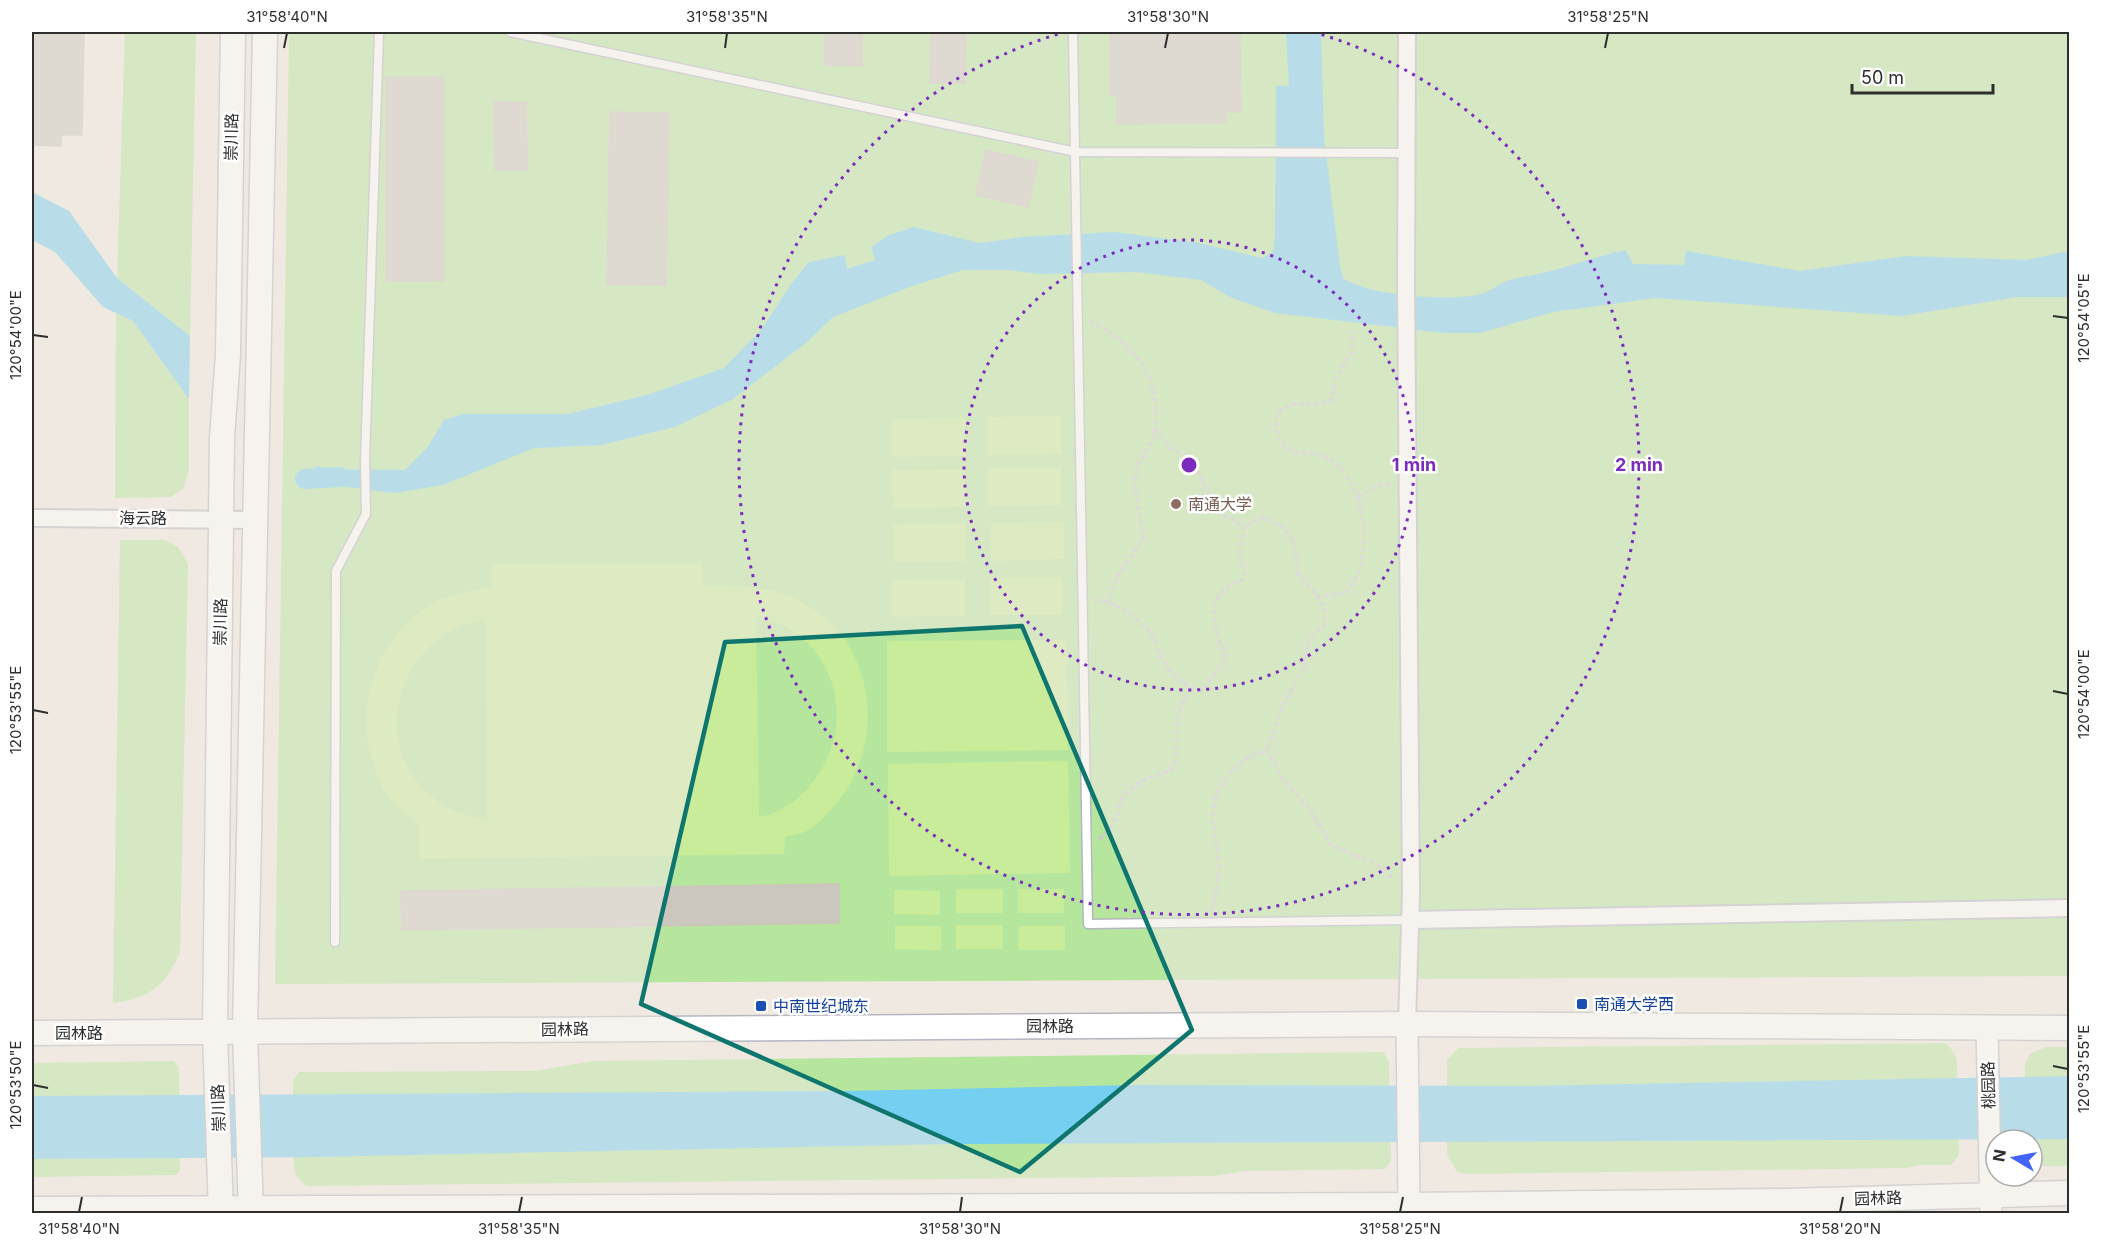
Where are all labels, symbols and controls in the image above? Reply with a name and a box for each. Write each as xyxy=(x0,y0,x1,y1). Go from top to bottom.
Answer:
text: 31°58'40"N xyxy=(246,7,328,26)
text: 31°58'35"N xyxy=(686,7,768,26)
text: 31°58'30"N xyxy=(1127,7,1209,26)
text: 31°58'25"N xyxy=(1567,7,1649,26)
scale bar xyxy=(1852,57,1993,95)
text: 50 m xyxy=(1861,67,1904,88)
street label: 崇川路 xyxy=(221,113,241,161)
text: 120°54'05"E xyxy=(2074,273,2093,363)
text: 120°54'00"E xyxy=(6,290,25,380)
text: 1 min xyxy=(1392,454,1436,475)
text: 2 min xyxy=(1615,454,1663,475)
centre of rings xyxy=(1179,455,1199,475)
place label: 南通大学 xyxy=(1188,494,1252,514)
marker: 南通大学 xyxy=(1169,497,1183,511)
street label: 海云路 xyxy=(119,508,167,528)
street label: 崇川路 xyxy=(210,598,230,646)
text: 120°54'00"E xyxy=(2074,649,2093,739)
text: 120°53'55"E xyxy=(6,666,25,754)
place label: 南通大学西 xyxy=(1594,994,1674,1014)
place label: 中南世纪城东 xyxy=(773,996,869,1016)
marker: 南通大学西 xyxy=(1575,997,1589,1011)
marker: 中南世纪城东 xyxy=(754,999,768,1013)
street label: 园林路 xyxy=(1026,1016,1074,1036)
street label: 园林路 xyxy=(541,1019,589,1039)
street label: 园林路 xyxy=(55,1023,103,1043)
text: 120°53'55"E xyxy=(2074,1025,2093,1113)
text: 120°53'50"E xyxy=(6,1040,25,1130)
street label: 桃园路 xyxy=(1978,1061,1998,1109)
street label: 崇川路 xyxy=(207,1084,229,1132)
north arrow xyxy=(1984,1128,2044,1188)
text: N xyxy=(1988,1148,2010,1163)
street label: 园林路 xyxy=(1854,1187,1902,1209)
text: 31°58'40"N xyxy=(38,1219,120,1238)
text: 31°58'35"N xyxy=(478,1219,560,1238)
text: 31°58'30"N xyxy=(919,1219,1001,1238)
text: 31°58'25"N xyxy=(1359,1219,1441,1238)
text: 31°58'20"N xyxy=(1799,1219,1881,1238)

